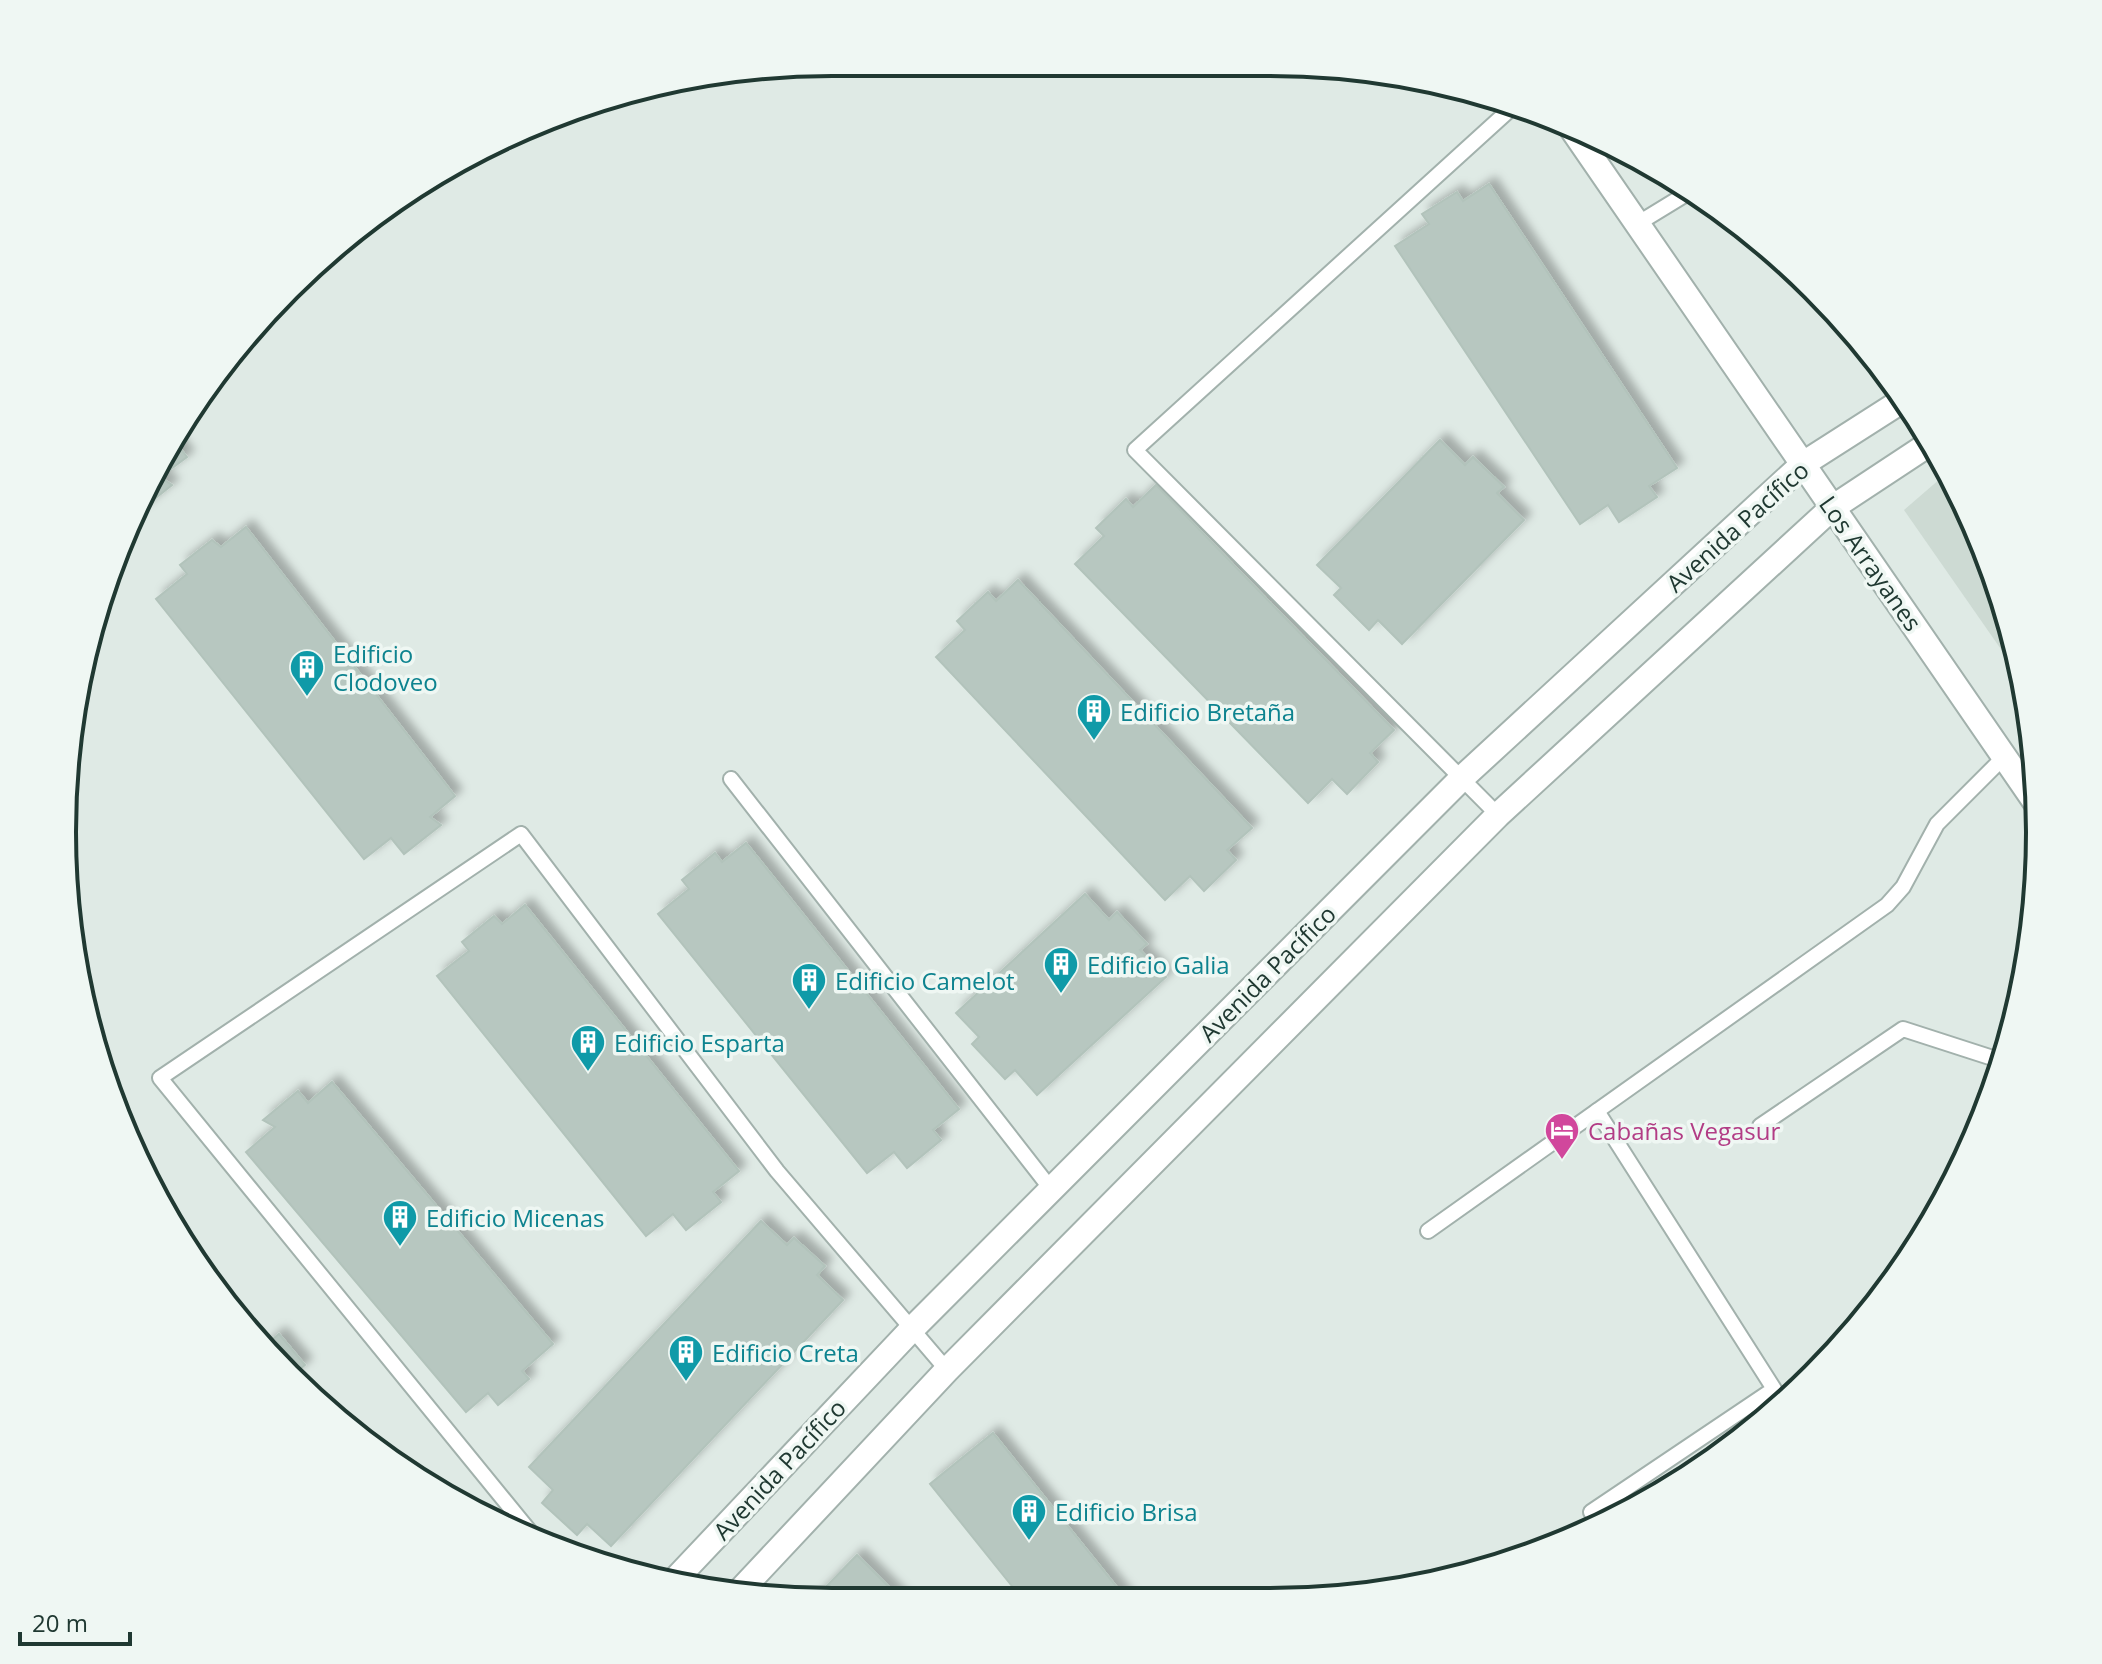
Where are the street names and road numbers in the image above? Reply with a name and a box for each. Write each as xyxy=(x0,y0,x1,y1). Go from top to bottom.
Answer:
street label: Avenida Pacífico xyxy=(1659,453,1815,599)
street label: Los Arrayanes xyxy=(1812,489,1930,637)
street label: Avenida Pacífico xyxy=(1191,897,1343,1049)
street label: Avenida Pacífico xyxy=(705,1392,853,1546)

